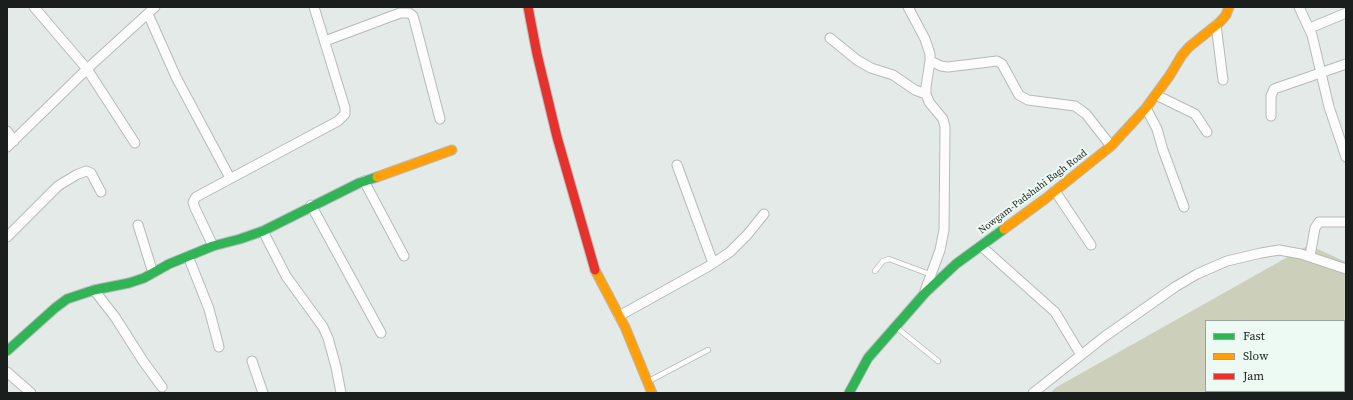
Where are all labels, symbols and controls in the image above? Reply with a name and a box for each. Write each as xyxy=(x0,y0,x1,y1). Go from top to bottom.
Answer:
street label: Nowgam-Padshahi Bagh Road xyxy=(976,147,1090,237)
legend xyxy=(1205,320,1345,392)
text: Fast xyxy=(1243,328,1265,344)
text: Slow xyxy=(1243,348,1268,364)
text: Jam xyxy=(1243,368,1264,384)

